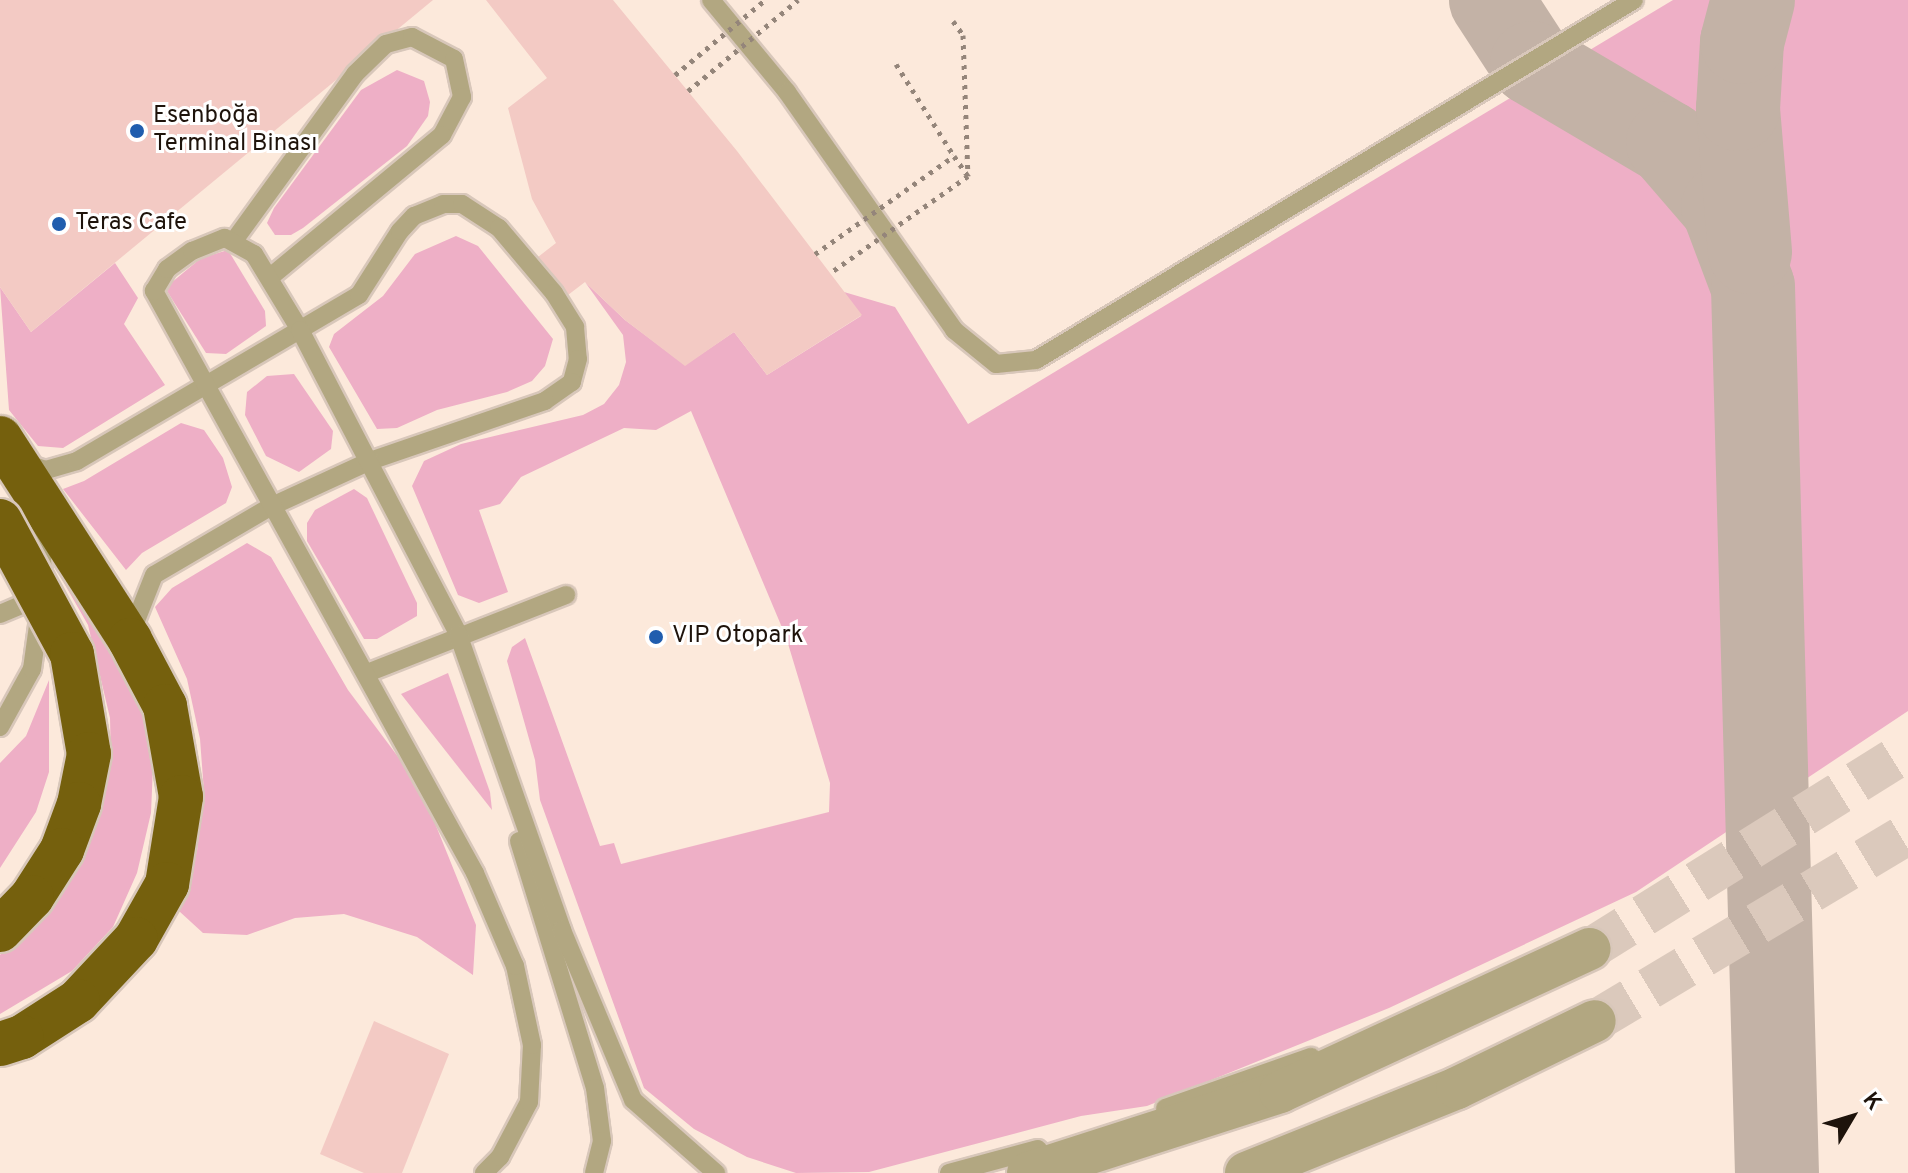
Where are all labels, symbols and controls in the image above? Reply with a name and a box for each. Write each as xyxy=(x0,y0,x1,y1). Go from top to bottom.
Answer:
place label: Esenboğa Terminal Binası xyxy=(153,103,317,159)
marker: Esenboğa Terminal Binası xyxy=(128,122,146,140)
place label: Teras Cafe xyxy=(75,210,187,238)
marker: Teras Cafe xyxy=(50,215,68,233)
place label: VIP Otopark xyxy=(672,623,803,651)
marker: VIP Otopark xyxy=(647,628,665,646)
north arrow xyxy=(1812,1077,1892,1157)
text: K xyxy=(1856,1087,1887,1116)

